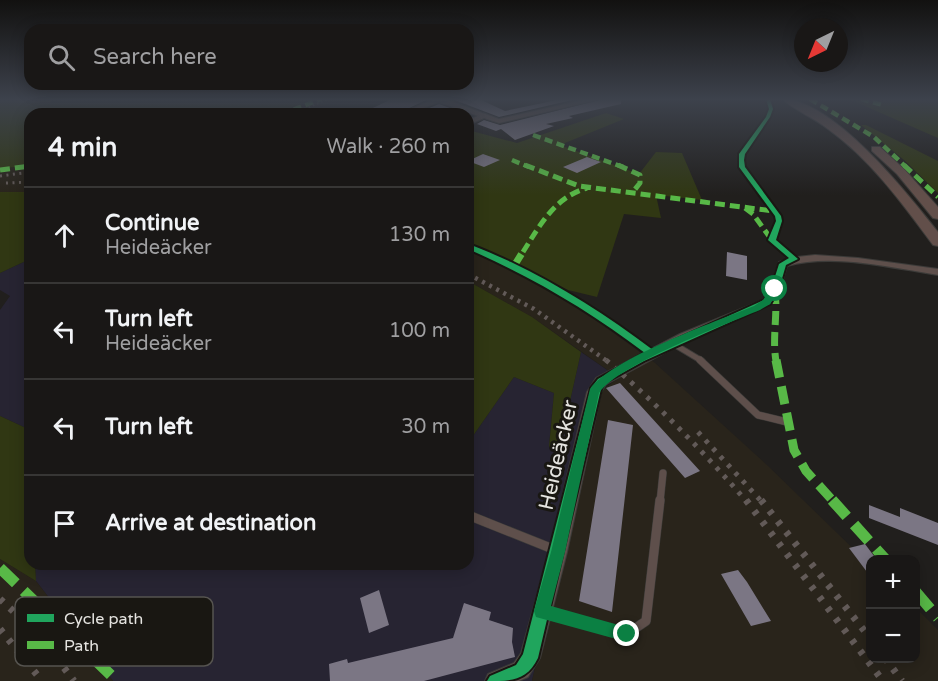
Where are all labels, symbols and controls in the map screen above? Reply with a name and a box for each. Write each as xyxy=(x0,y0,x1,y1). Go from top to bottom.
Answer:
north arrow xyxy=(794,18,848,72)
search box xyxy=(24,24,474,90)
icon: search xyxy=(45,41,78,74)
text: Search here xyxy=(93,44,217,70)
text: 4 min xyxy=(48,132,117,163)
text: Walk · 260 m xyxy=(327,135,450,159)
text: Continue xyxy=(105,210,200,236)
icon: ahead xyxy=(48,219,81,252)
text: 130 m xyxy=(389,223,450,247)
text: Heideäcker xyxy=(105,236,212,260)
route start xyxy=(761,275,787,301)
text: Turn left xyxy=(105,306,193,332)
icon: left xyxy=(48,315,81,348)
text: 100 m xyxy=(389,319,450,343)
text: Heideäcker xyxy=(105,332,212,356)
street label: Heideäcker xyxy=(534,398,583,512)
icon: left xyxy=(48,411,81,444)
text: Turn left xyxy=(105,414,193,440)
text: 30 m xyxy=(401,415,450,439)
icon: arrive xyxy=(48,507,81,540)
text: Arrive at destination xyxy=(105,510,316,536)
map controls xyxy=(866,555,920,663)
button: + xyxy=(866,555,920,609)
legend xyxy=(15,597,213,666)
text: Cycle path xyxy=(64,609,143,629)
button: − xyxy=(866,609,920,663)
route end xyxy=(613,620,639,646)
text: Path xyxy=(64,636,99,656)

